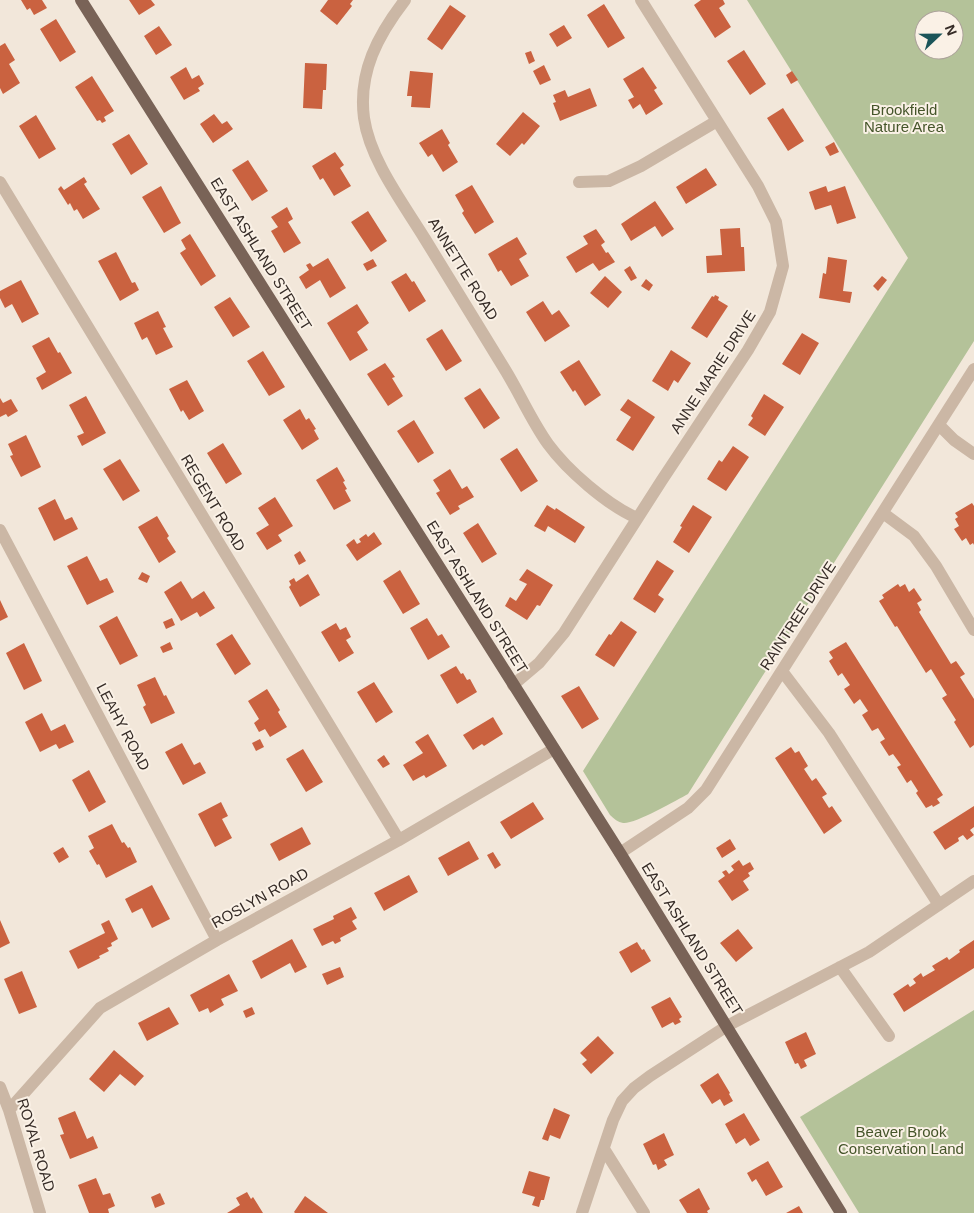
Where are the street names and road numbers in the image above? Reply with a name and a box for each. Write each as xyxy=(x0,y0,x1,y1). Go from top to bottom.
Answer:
street label: EAST ASHLAND STREET xyxy=(207,174,315,333)
street label: ANNETTE ROAD xyxy=(425,214,502,323)
street label: ANNE MARIE DRIVE xyxy=(666,307,759,436)
street label: REGENT ROAD xyxy=(178,451,249,554)
street label: EAST ASHLAND STREET xyxy=(423,517,531,676)
street label: RAINTREE DRIVE xyxy=(756,558,839,673)
street label: LEAHY ROAD xyxy=(93,680,154,773)
street label: EAST ASHLAND STREET xyxy=(638,859,746,1018)
street label: ROSLYN ROAD xyxy=(208,864,311,931)
street label: ROYAL ROAD xyxy=(14,1096,59,1194)

